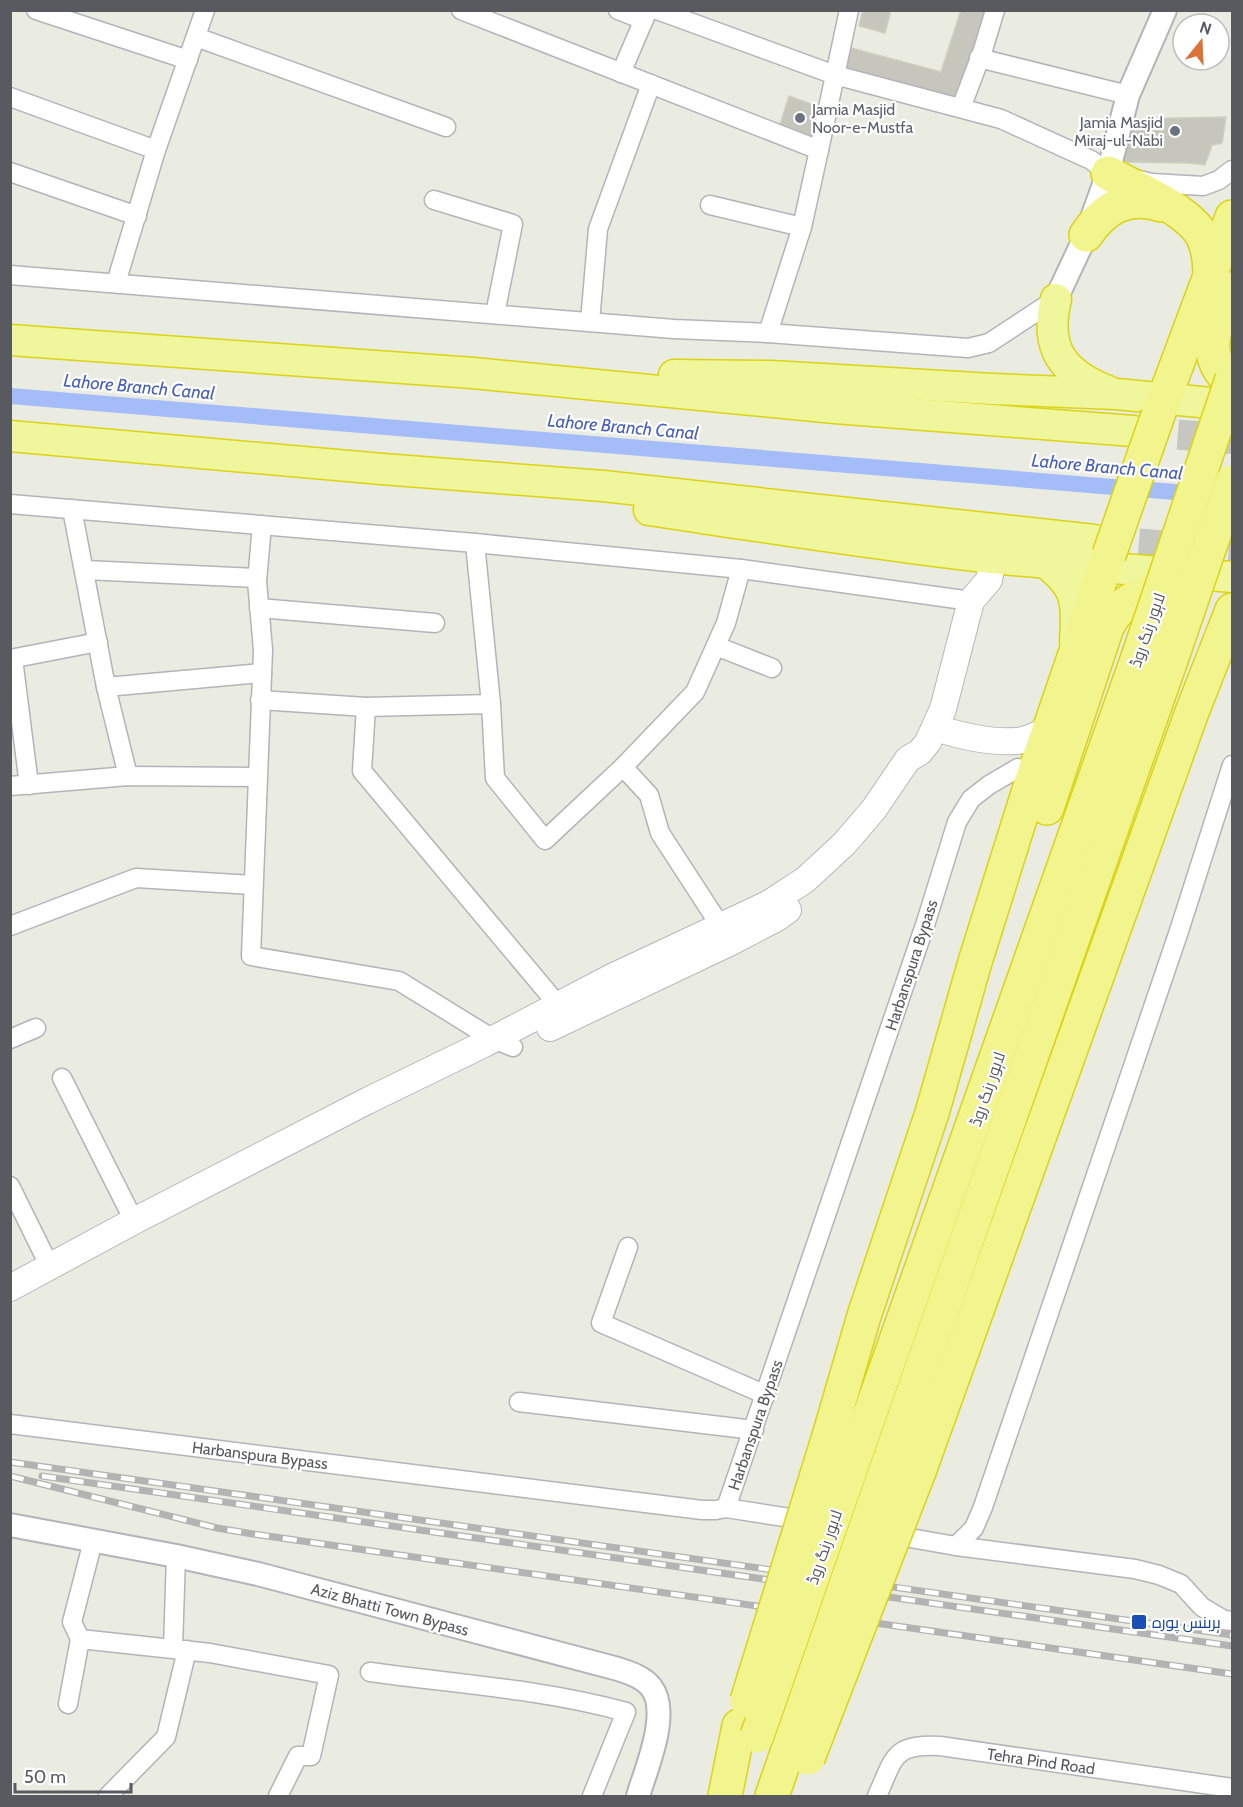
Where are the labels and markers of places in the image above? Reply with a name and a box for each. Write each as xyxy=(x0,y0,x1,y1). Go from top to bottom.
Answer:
place label: Jamia Masjid Noor-e-Mustfa xyxy=(811,100,914,137)
marker: Jamia Masjid Noor-e-Mustfa xyxy=(793,111,807,125)
place label: Jamia Masjid Miraj-ul-Nabi xyxy=(1074,113,1163,150)
marker: Jamia Masjid Miraj-ul-Nabi xyxy=(1168,124,1182,138)
marker: ہربنس پورہ xyxy=(1130,1613,1148,1631)
place label: ہربنس پورہ xyxy=(1152,1613,1221,1634)

